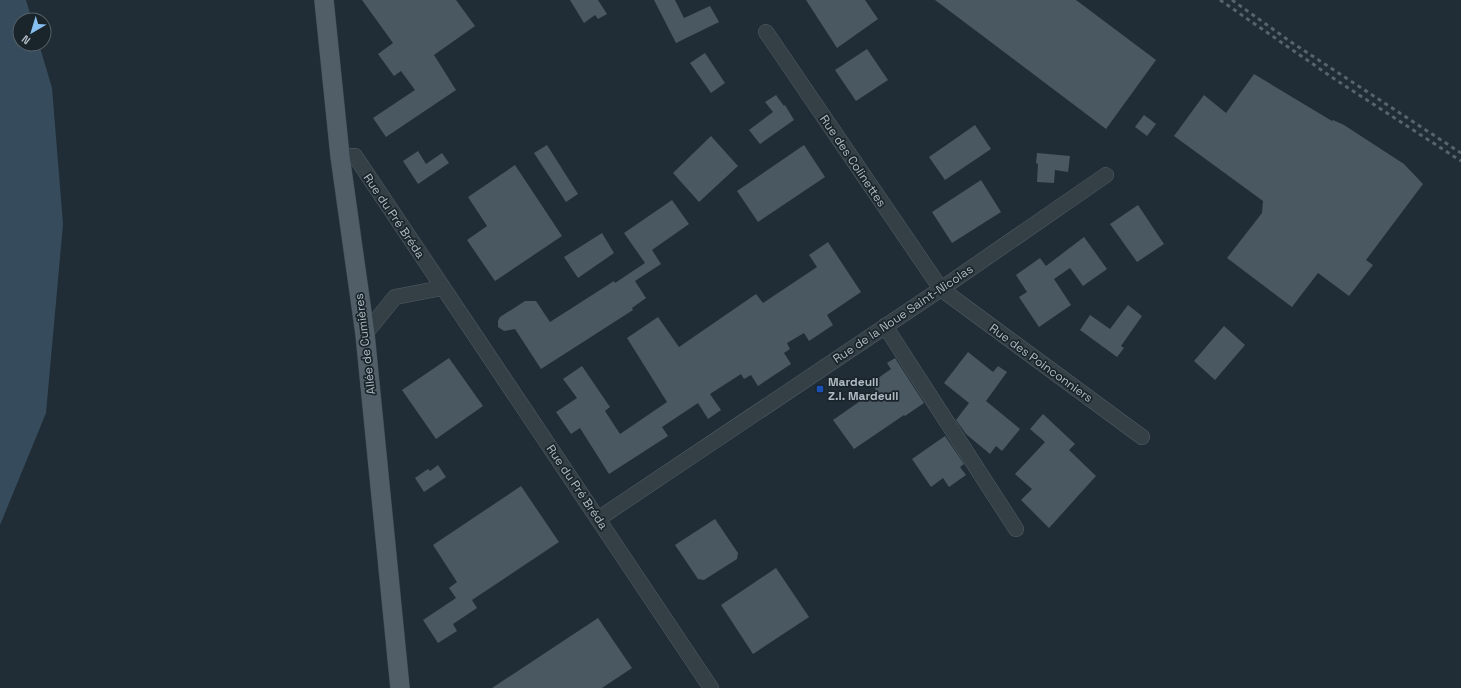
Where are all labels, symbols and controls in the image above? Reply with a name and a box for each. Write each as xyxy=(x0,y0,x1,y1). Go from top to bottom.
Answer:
north arrow xyxy=(12,12,52,52)
text: N xyxy=(19,32,33,48)
street label: Rue des Colinettes xyxy=(816,112,890,210)
street label: Rue du Pré Bréda xyxy=(360,171,428,262)
street label: Rue de la Noue Saint-Nicolas xyxy=(830,261,976,367)
street label: Allée de Cumières xyxy=(351,293,379,395)
street label: Rue des Poinconniers xyxy=(986,320,1096,406)
place label: Mardeuil Z.I. Mardeuil xyxy=(828,374,898,404)
marker: Mardeuil Z.I. Mardeuil xyxy=(815,384,825,394)
street label: Rue du Pré Bréda xyxy=(543,442,611,533)

